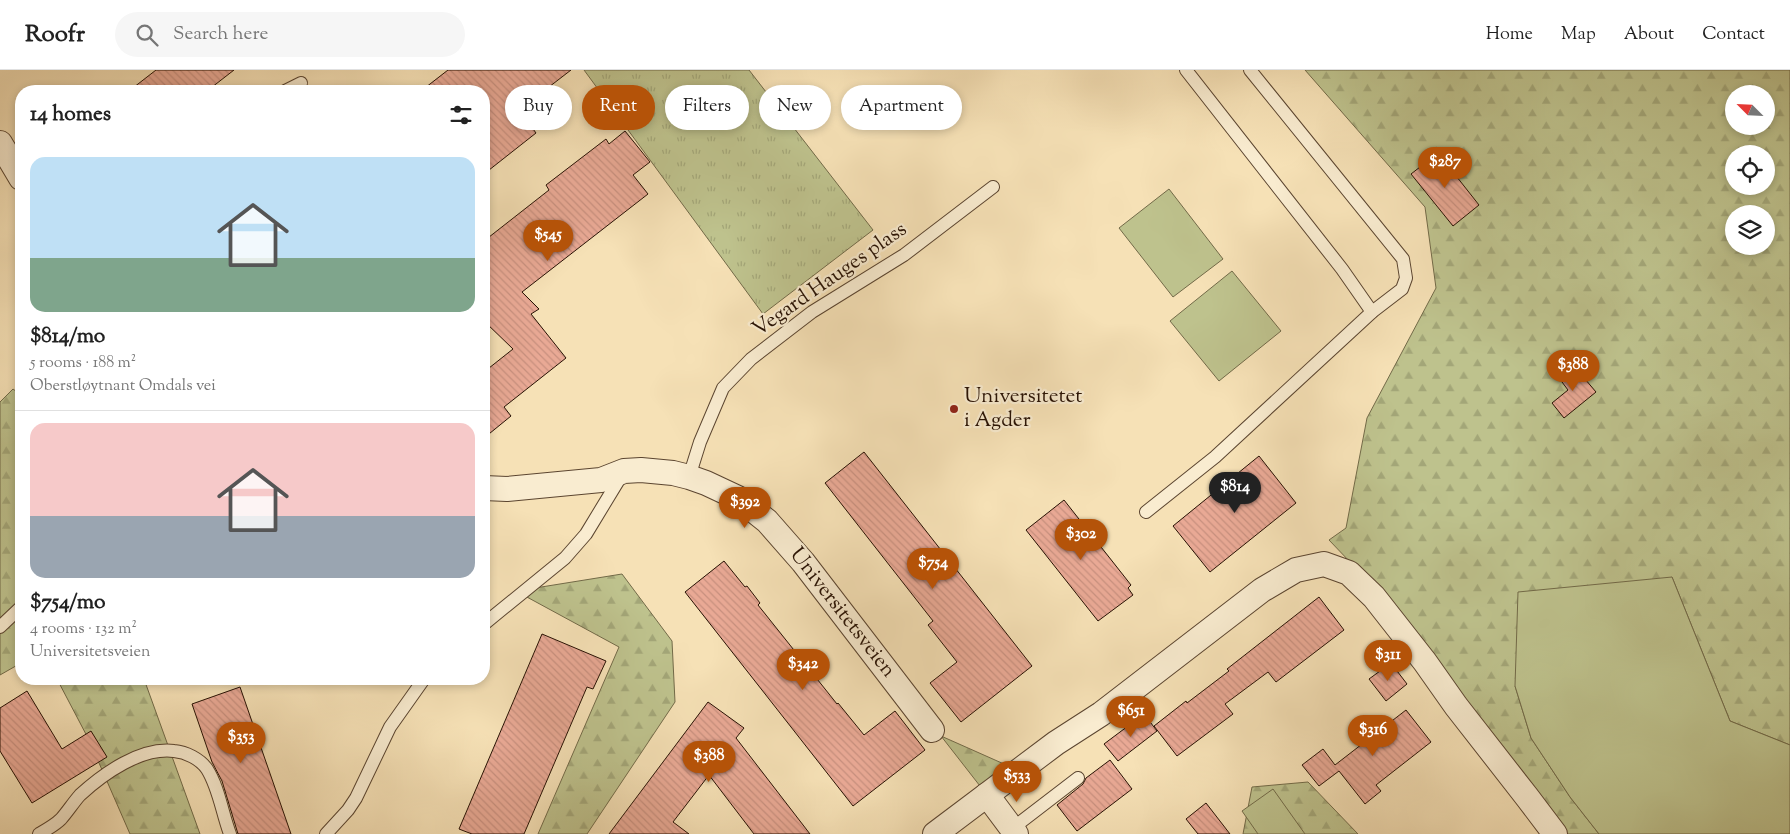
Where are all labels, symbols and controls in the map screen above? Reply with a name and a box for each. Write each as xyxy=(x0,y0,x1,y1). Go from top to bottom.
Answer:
search box xyxy=(115,12,465,57)
text: Roofr xyxy=(25,18,85,52)
icon: search xyxy=(133,21,161,49)
text: Search here xyxy=(173,21,268,48)
text: Home xyxy=(1486,22,1533,48)
text: Map xyxy=(1561,22,1596,48)
text: About xyxy=(1624,22,1674,48)
text: Contact xyxy=(1702,22,1765,48)
chip: Buy xyxy=(505,85,572,130)
chip: Rent xyxy=(582,85,655,130)
chip: Filters xyxy=(665,85,749,130)
chip: New xyxy=(759,85,831,130)
chip: Apartment xyxy=(841,85,962,130)
north arrow xyxy=(1725,85,1775,135)
map controls xyxy=(1725,85,1775,255)
text: 14 homes xyxy=(30,100,111,130)
icon: filters xyxy=(447,101,475,129)
button: locate xyxy=(1725,145,1775,195)
pin: $287 xyxy=(1415,146,1475,189)
text: $287 xyxy=(1429,151,1461,174)
icon: home xyxy=(208,190,298,280)
button: layers xyxy=(1725,205,1775,255)
street label: Vegard Hauges plass xyxy=(746,215,914,345)
pin: $545 xyxy=(518,220,578,262)
text: $545 xyxy=(534,224,562,247)
text: $814/mo xyxy=(30,322,105,352)
pin: $388 xyxy=(1543,350,1603,392)
text: 5 rooms · 188 m² xyxy=(30,352,136,375)
text: $388 xyxy=(1558,354,1589,377)
text: Oberstløytnant Omdals vei xyxy=(30,375,216,398)
place label: Universitetet i Agder xyxy=(964,382,1082,436)
marker: Universitetet i Agder xyxy=(948,403,960,415)
icon: home xyxy=(208,455,298,545)
pin: $814 xyxy=(1205,472,1265,514)
text: $814 xyxy=(1220,476,1250,499)
pin: $392 xyxy=(715,486,775,529)
text: $392 xyxy=(730,491,760,514)
pin: $302 xyxy=(1051,518,1111,561)
text: $302 xyxy=(1066,523,1096,546)
street label: Universitetsveien xyxy=(782,541,902,685)
pin: $754 xyxy=(903,548,963,590)
text: $754 xyxy=(918,552,948,575)
text: $754/mo xyxy=(30,588,105,618)
text: 4 rooms · 132 m² xyxy=(30,618,137,641)
pin: $311 xyxy=(1358,640,1418,682)
text: Universitetsveien xyxy=(30,641,150,664)
text: $311 xyxy=(1375,644,1401,667)
pin: $342 xyxy=(773,648,833,691)
text: $342 xyxy=(788,653,818,676)
pin: $651 xyxy=(1101,696,1161,738)
text: $651 xyxy=(1117,700,1145,723)
pin: $316 xyxy=(1343,714,1403,757)
text: $316 xyxy=(1359,719,1387,742)
pin: $353 xyxy=(211,722,271,764)
text: $353 xyxy=(228,726,254,749)
pin: $388 xyxy=(679,740,739,783)
text: $388 xyxy=(694,745,725,768)
pin: $533 xyxy=(987,760,1047,803)
text: $533 xyxy=(1004,765,1030,788)

